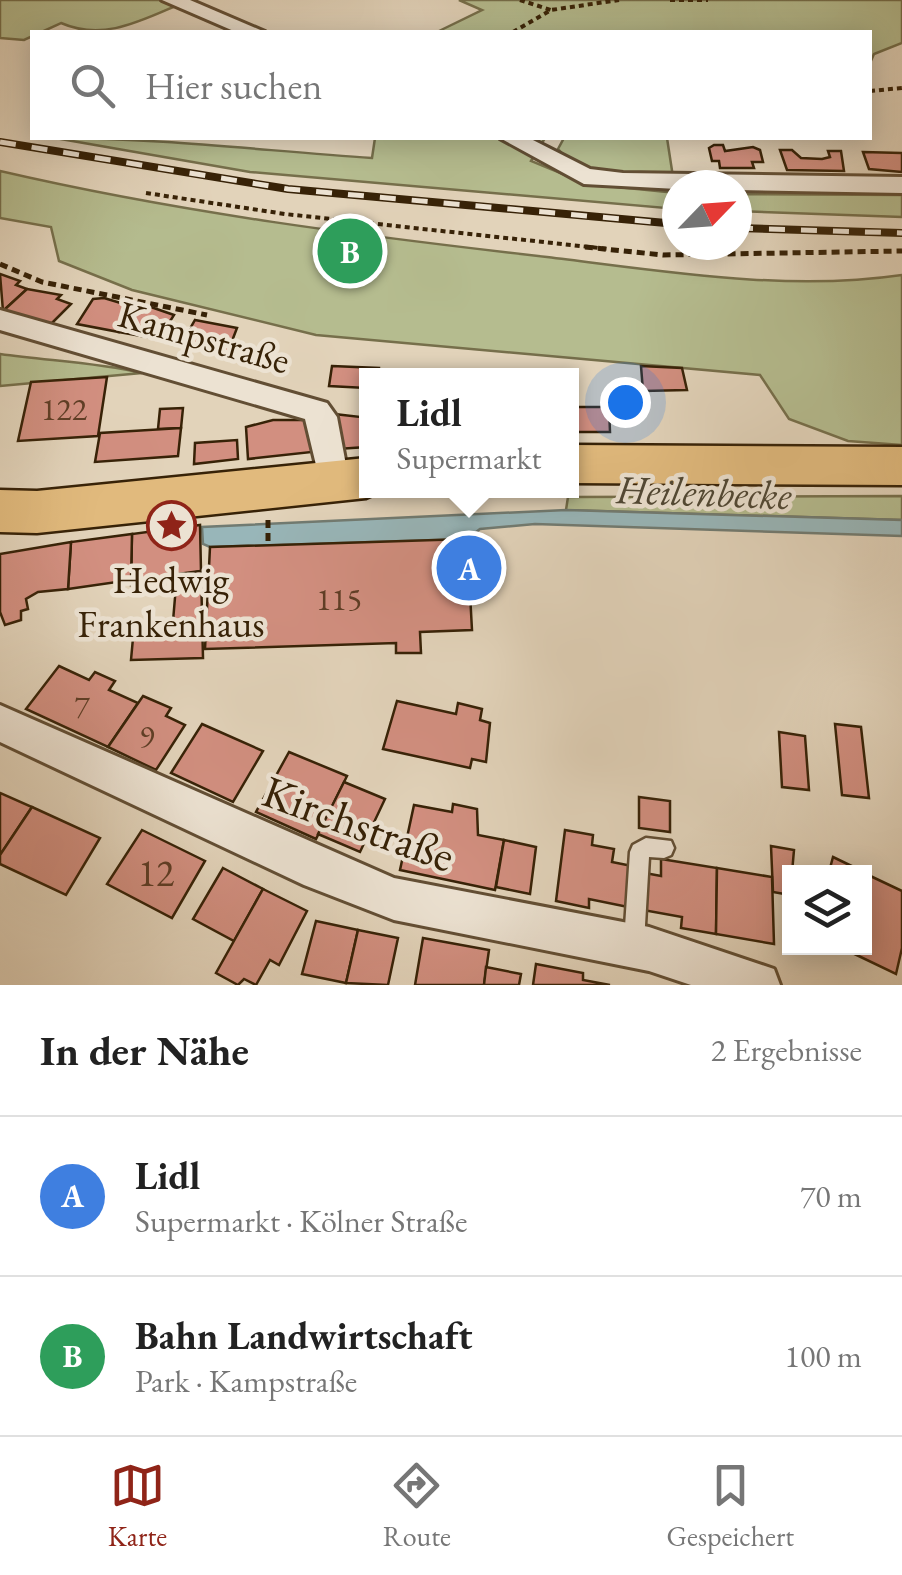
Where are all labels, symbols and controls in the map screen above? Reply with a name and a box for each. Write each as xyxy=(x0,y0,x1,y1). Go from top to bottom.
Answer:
search box xyxy=(30,30,872,140)
icon: search xyxy=(65,58,120,113)
text: Hier suchen xyxy=(145,61,322,110)
north arrow xyxy=(662,170,752,260)
pin: B xyxy=(318,214,382,288)
street label: Kampstraße xyxy=(113,289,296,384)
popup xyxy=(359,368,579,498)
your location xyxy=(600,377,651,428)
house number: 122 xyxy=(41,388,88,430)
text: Lidl xyxy=(397,388,462,437)
text: Supermarkt xyxy=(397,437,541,479)
water label: Heilenbecke xyxy=(615,463,793,521)
place icon: Hedwig Frankenhaus xyxy=(145,500,197,552)
pin: A xyxy=(436,530,502,606)
place label: Hedwig Frankenhaus xyxy=(77,555,265,648)
house number: 115 xyxy=(316,578,362,620)
house number: 7 xyxy=(74,685,90,727)
house number: 9 xyxy=(139,715,155,757)
street label: Kirchstraße xyxy=(255,762,463,884)
house number: 12 xyxy=(138,848,174,897)
map controls xyxy=(782,865,872,955)
button: layers xyxy=(782,865,872,955)
text: In der Nähe xyxy=(40,1023,249,1078)
text: 2 Ergebnisse xyxy=(711,1029,862,1071)
text: Lidl xyxy=(135,1151,200,1200)
text: A xyxy=(61,1175,84,1217)
text: 70 m xyxy=(800,1175,862,1217)
text: Supermarkt · Kölner Straße xyxy=(135,1200,467,1242)
text: Bahn Landwirtschaft xyxy=(135,1311,473,1360)
text: B xyxy=(62,1335,83,1377)
text: 100 m xyxy=(785,1335,862,1377)
text: Park · Kampstraße xyxy=(135,1360,357,1402)
tab: Karte xyxy=(108,1458,167,1554)
tab: Route xyxy=(383,1458,451,1554)
tab: Gespeichert xyxy=(667,1458,794,1554)

